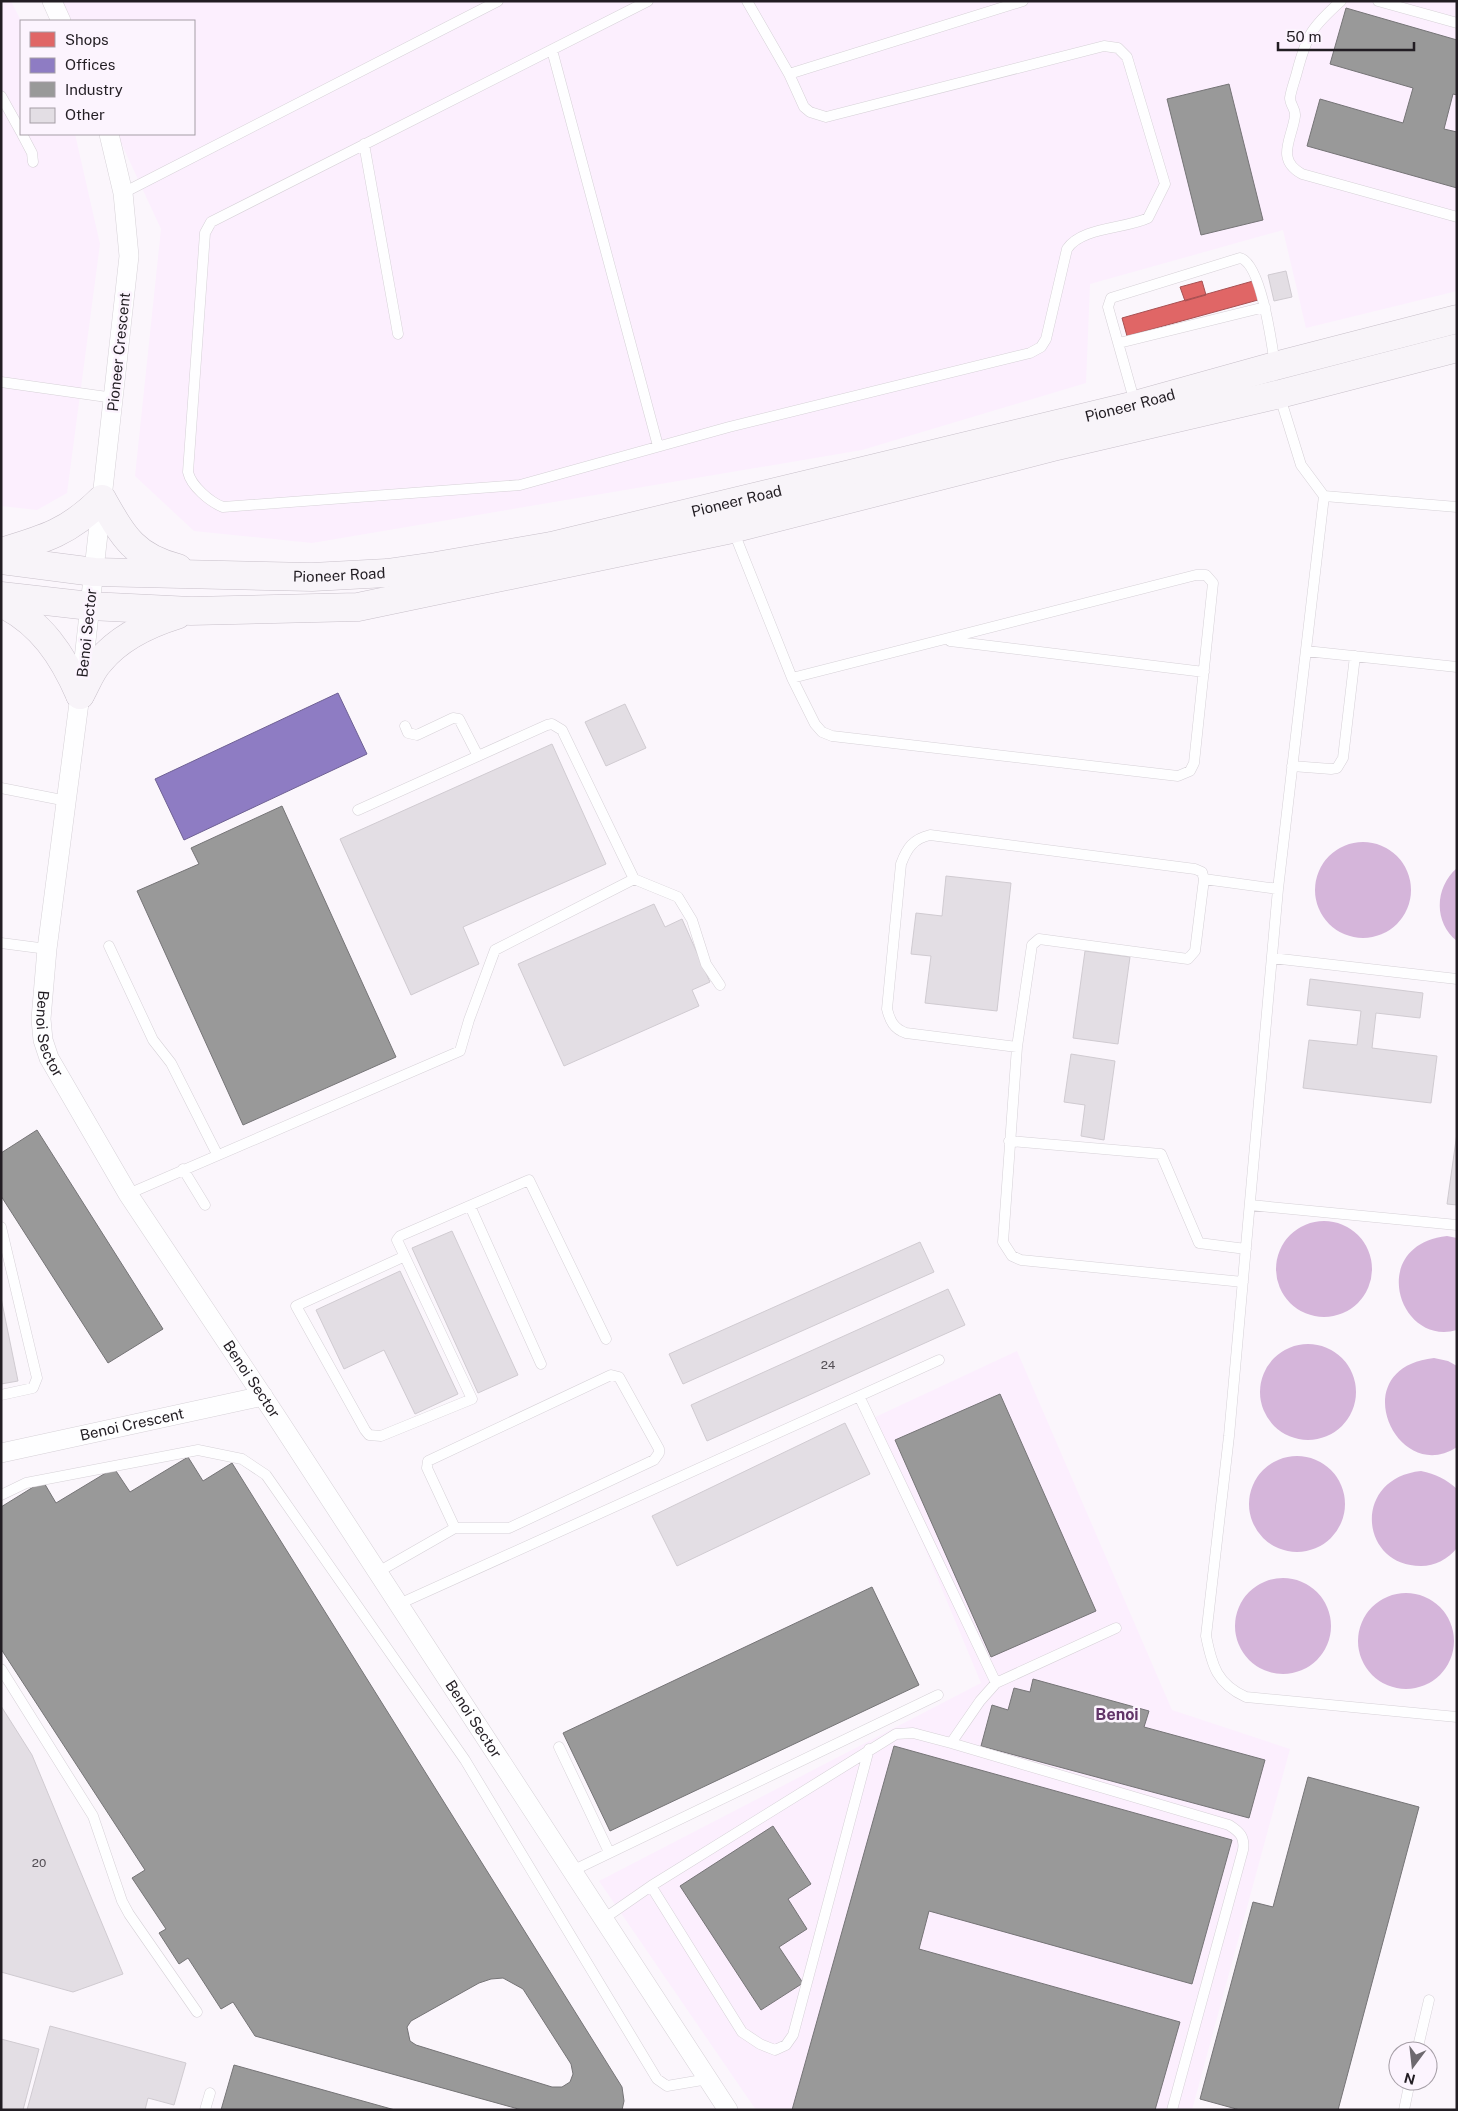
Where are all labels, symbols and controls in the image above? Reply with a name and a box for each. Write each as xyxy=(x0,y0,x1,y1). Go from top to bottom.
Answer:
legend xyxy=(20,20,195,135)
scale bar xyxy=(1278,20,1414,52)
text: 50 m xyxy=(1286,28,1321,45)
text: Shops xyxy=(65,31,109,48)
text: Offices xyxy=(65,56,115,73)
text: Industry xyxy=(65,81,123,98)
text: Other xyxy=(65,106,105,123)
street label: Pioneer Crescent xyxy=(104,291,133,412)
street label: Pioneer Road xyxy=(1083,385,1177,425)
street label: Pioneer Road xyxy=(689,482,783,520)
street label: Pioneer Road xyxy=(293,564,386,585)
street label: Benoi Sector xyxy=(73,587,100,678)
street label: Benoi Sector xyxy=(33,990,67,1080)
street label: Benoi Sector xyxy=(220,1337,284,1421)
house number: 24 xyxy=(821,1358,836,1372)
street label: Benoi Crescent xyxy=(78,1404,186,1444)
street label: Benoi Sector xyxy=(442,1677,505,1761)
district label: Benoi xyxy=(1095,1705,1139,1724)
house number: 20 xyxy=(32,1856,46,1870)
north arrow xyxy=(1388,2041,1438,2091)
text: N xyxy=(1402,2069,1417,2088)

